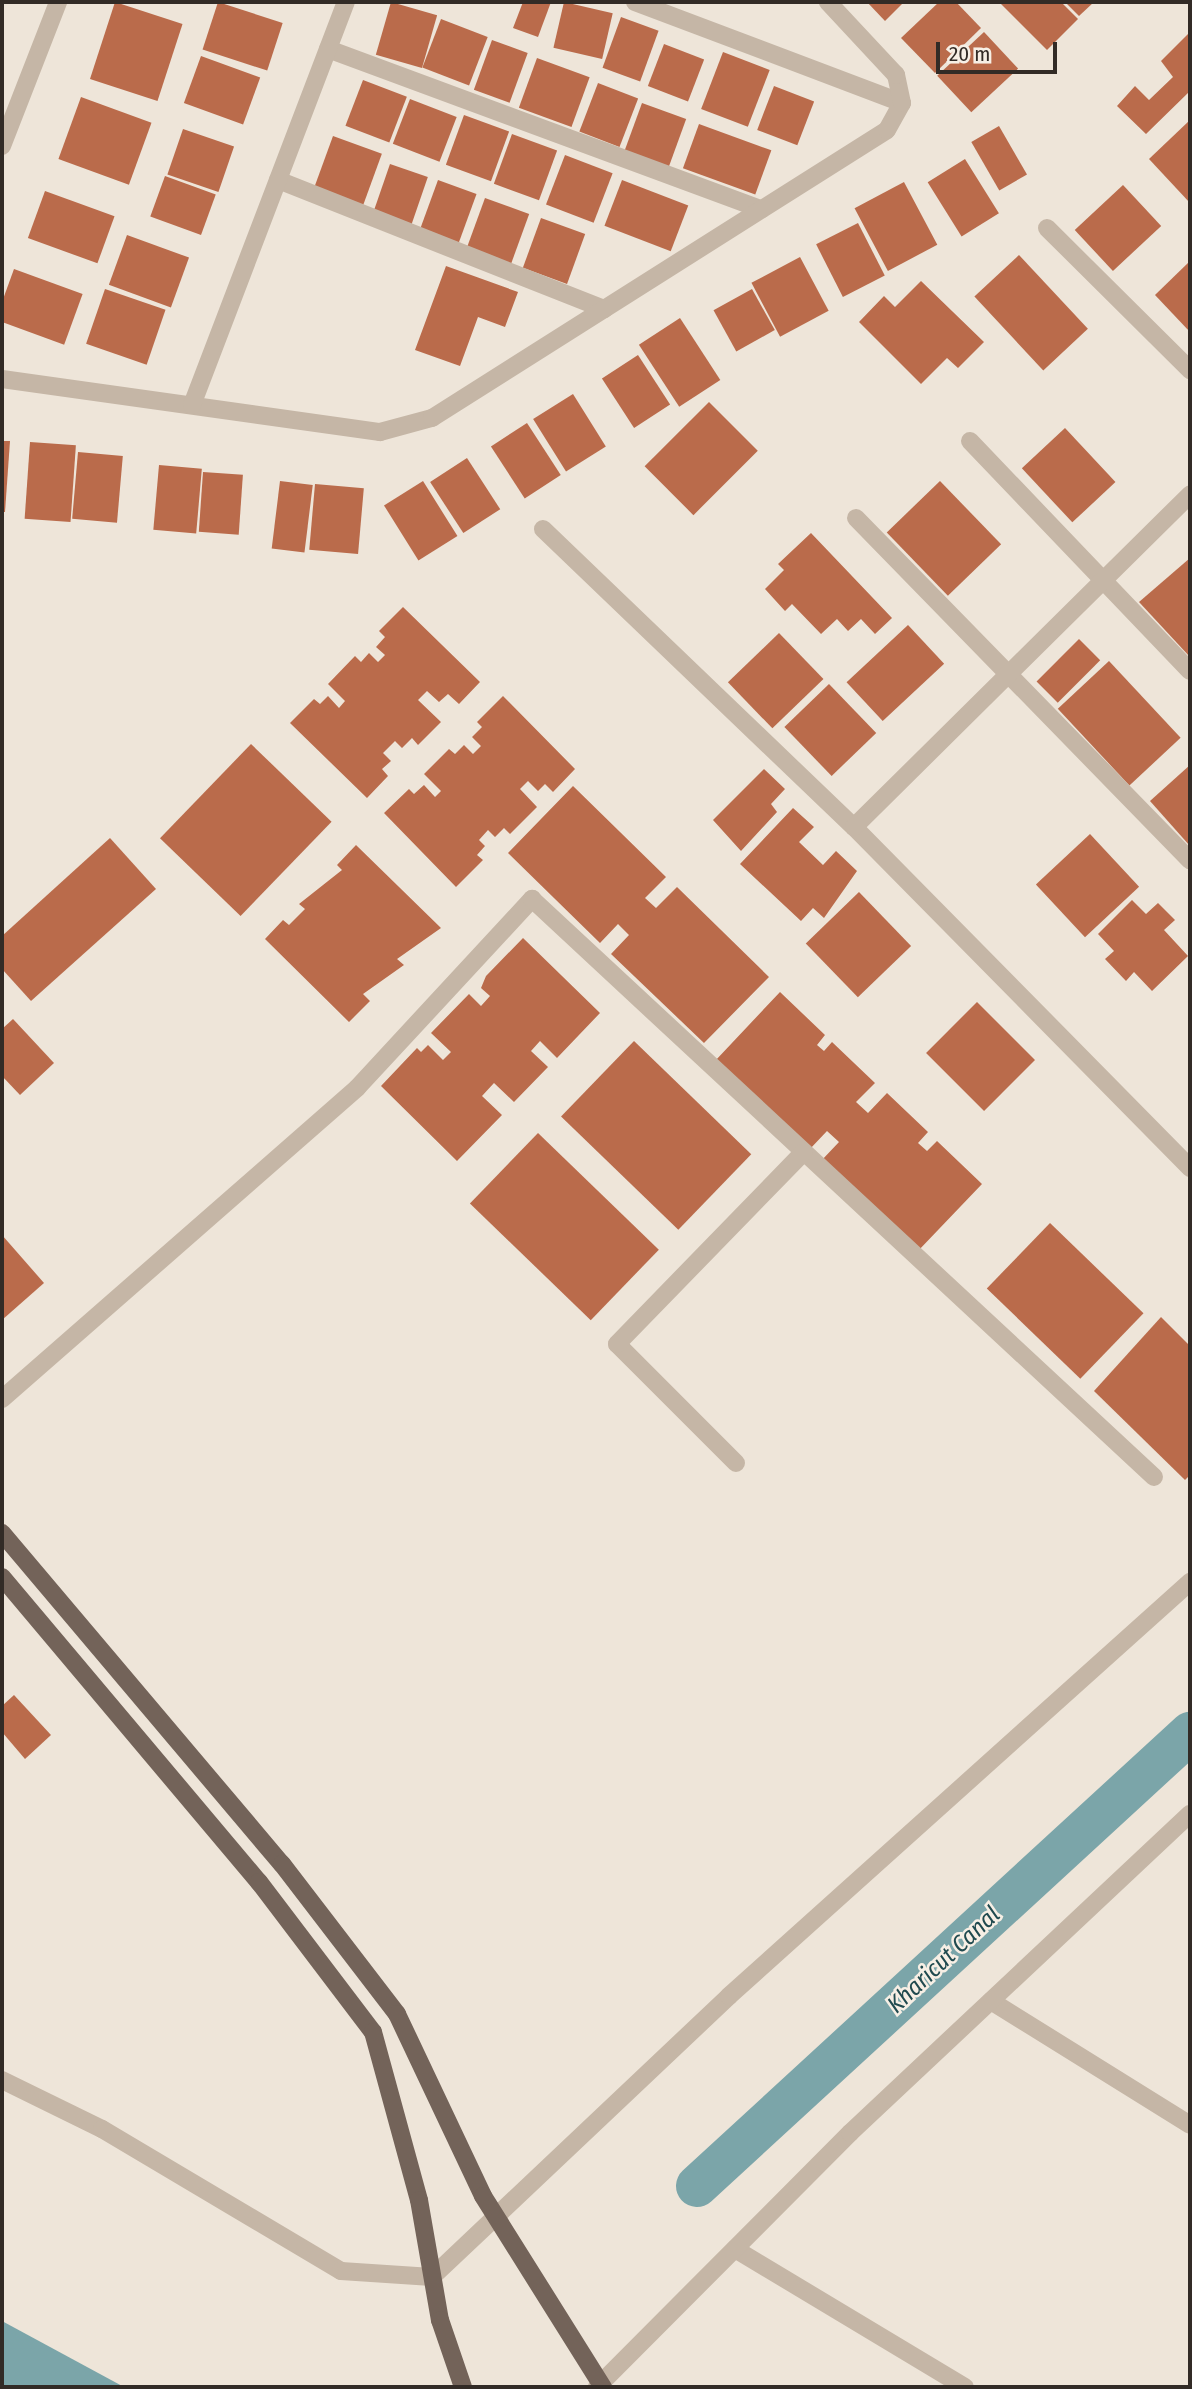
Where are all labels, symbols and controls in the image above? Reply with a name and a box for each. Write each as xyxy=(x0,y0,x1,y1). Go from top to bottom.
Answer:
scale bar xyxy=(940,28,1061,72)
text: 20 m xyxy=(949,41,990,67)
water label: Kharicut Canal xyxy=(882,1901,1006,2019)

